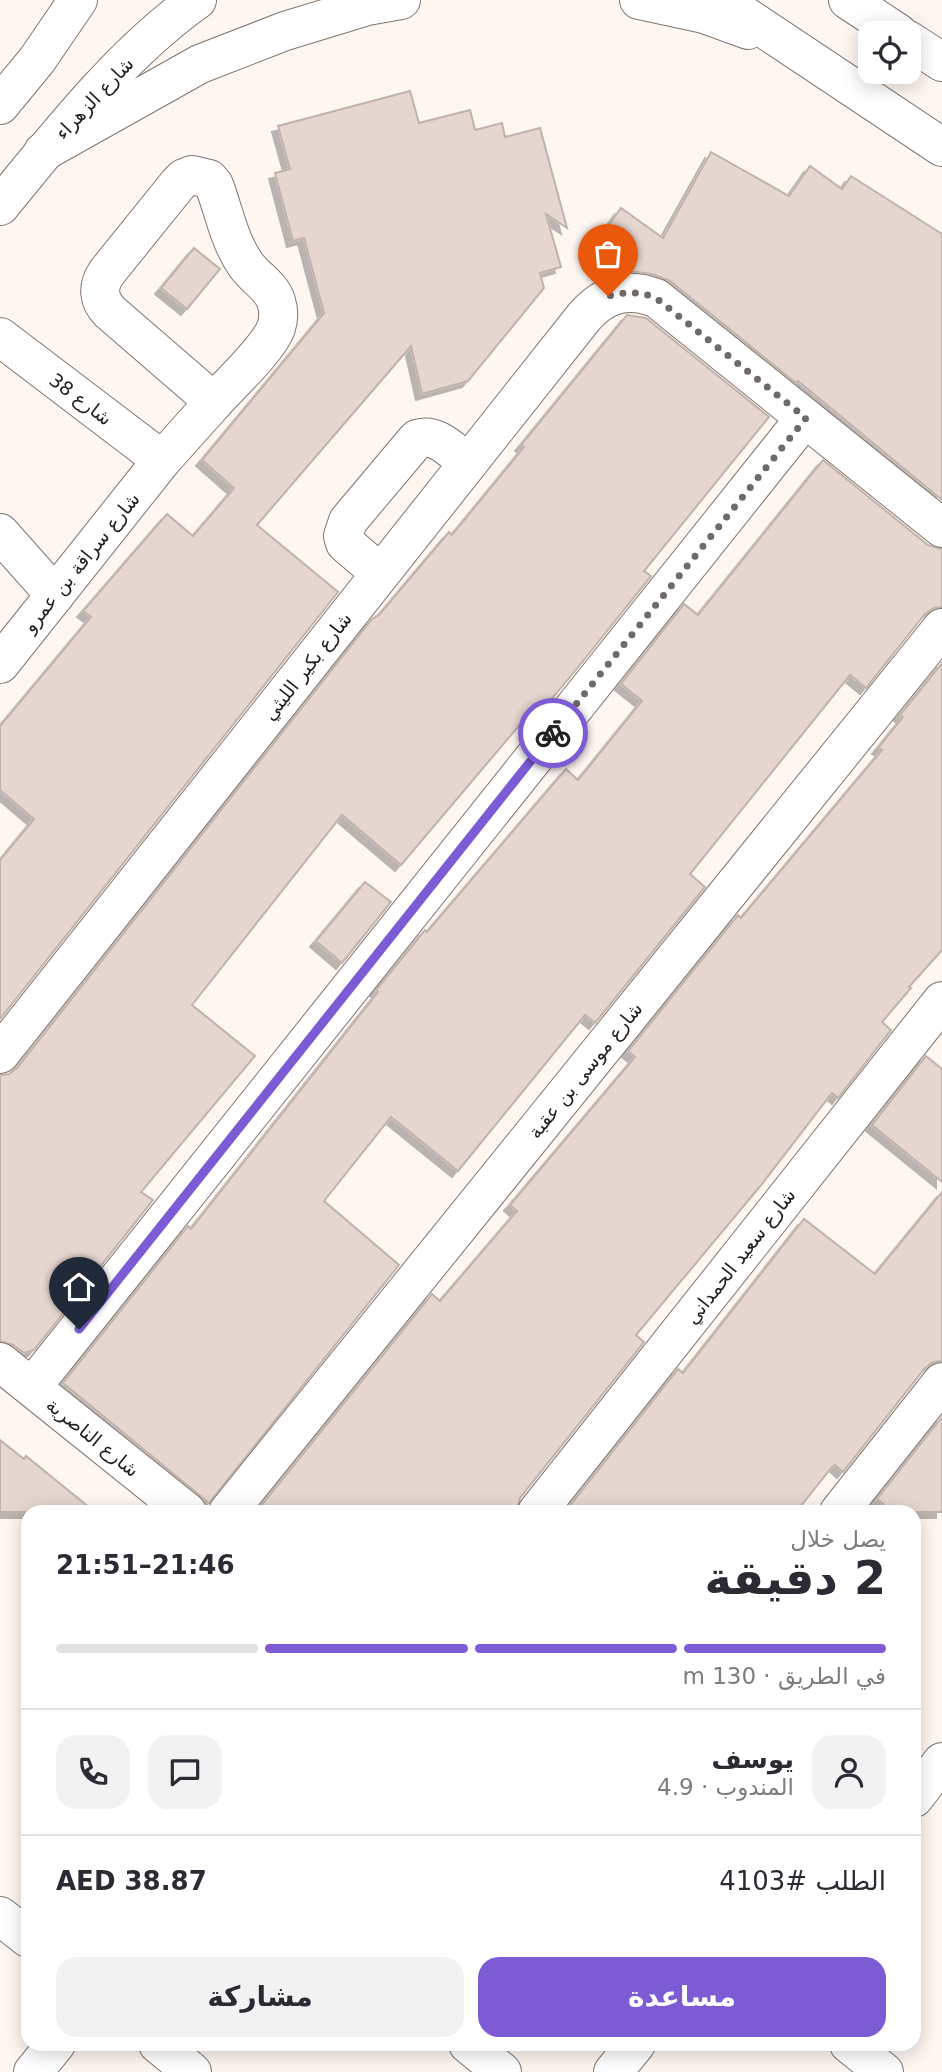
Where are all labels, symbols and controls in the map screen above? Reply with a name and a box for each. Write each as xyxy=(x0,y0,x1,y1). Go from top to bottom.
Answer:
map controls xyxy=(858,21,921,84)
button: locate xyxy=(858,21,921,84)
street label: شارع الزهراء xyxy=(50,52,138,144)
pin xyxy=(578,224,638,296)
icon: bag xyxy=(589,235,627,273)
street label: شارع 38 xyxy=(45,368,117,430)
street label: شارع سراقة بن عمرو xyxy=(17,488,145,638)
street label: شارع بكير الليثي xyxy=(258,608,357,725)
courier xyxy=(518,698,588,768)
icon: bike xyxy=(534,714,572,752)
street label: شارع موسى بن عقبة xyxy=(523,998,647,1143)
street label: شارع سعيد الحمداني xyxy=(680,1184,800,1329)
pin xyxy=(49,1257,109,1329)
icon: home xyxy=(60,1268,98,1306)
street label: شارع الناصرية xyxy=(42,1393,144,1482)
text: يصل خلال xyxy=(790,1526,886,1552)
text: 21:46–21:51 xyxy=(56,1550,235,1580)
text: 2 دقيقة xyxy=(704,1551,886,1605)
text: في الطريق · 130 m xyxy=(682,1663,886,1689)
button: phone xyxy=(56,1735,130,1809)
button: chat xyxy=(148,1735,222,1809)
button: person xyxy=(812,1735,886,1809)
text: يوسف xyxy=(711,1744,794,1774)
text: المندوب · 4.9 xyxy=(657,1774,794,1800)
text: AED 38.87 xyxy=(56,1866,207,1896)
text: الطلب #4103 xyxy=(719,1866,886,1896)
button: مشاركة xyxy=(56,1957,464,2037)
button: مساعدة xyxy=(478,1957,886,2037)

